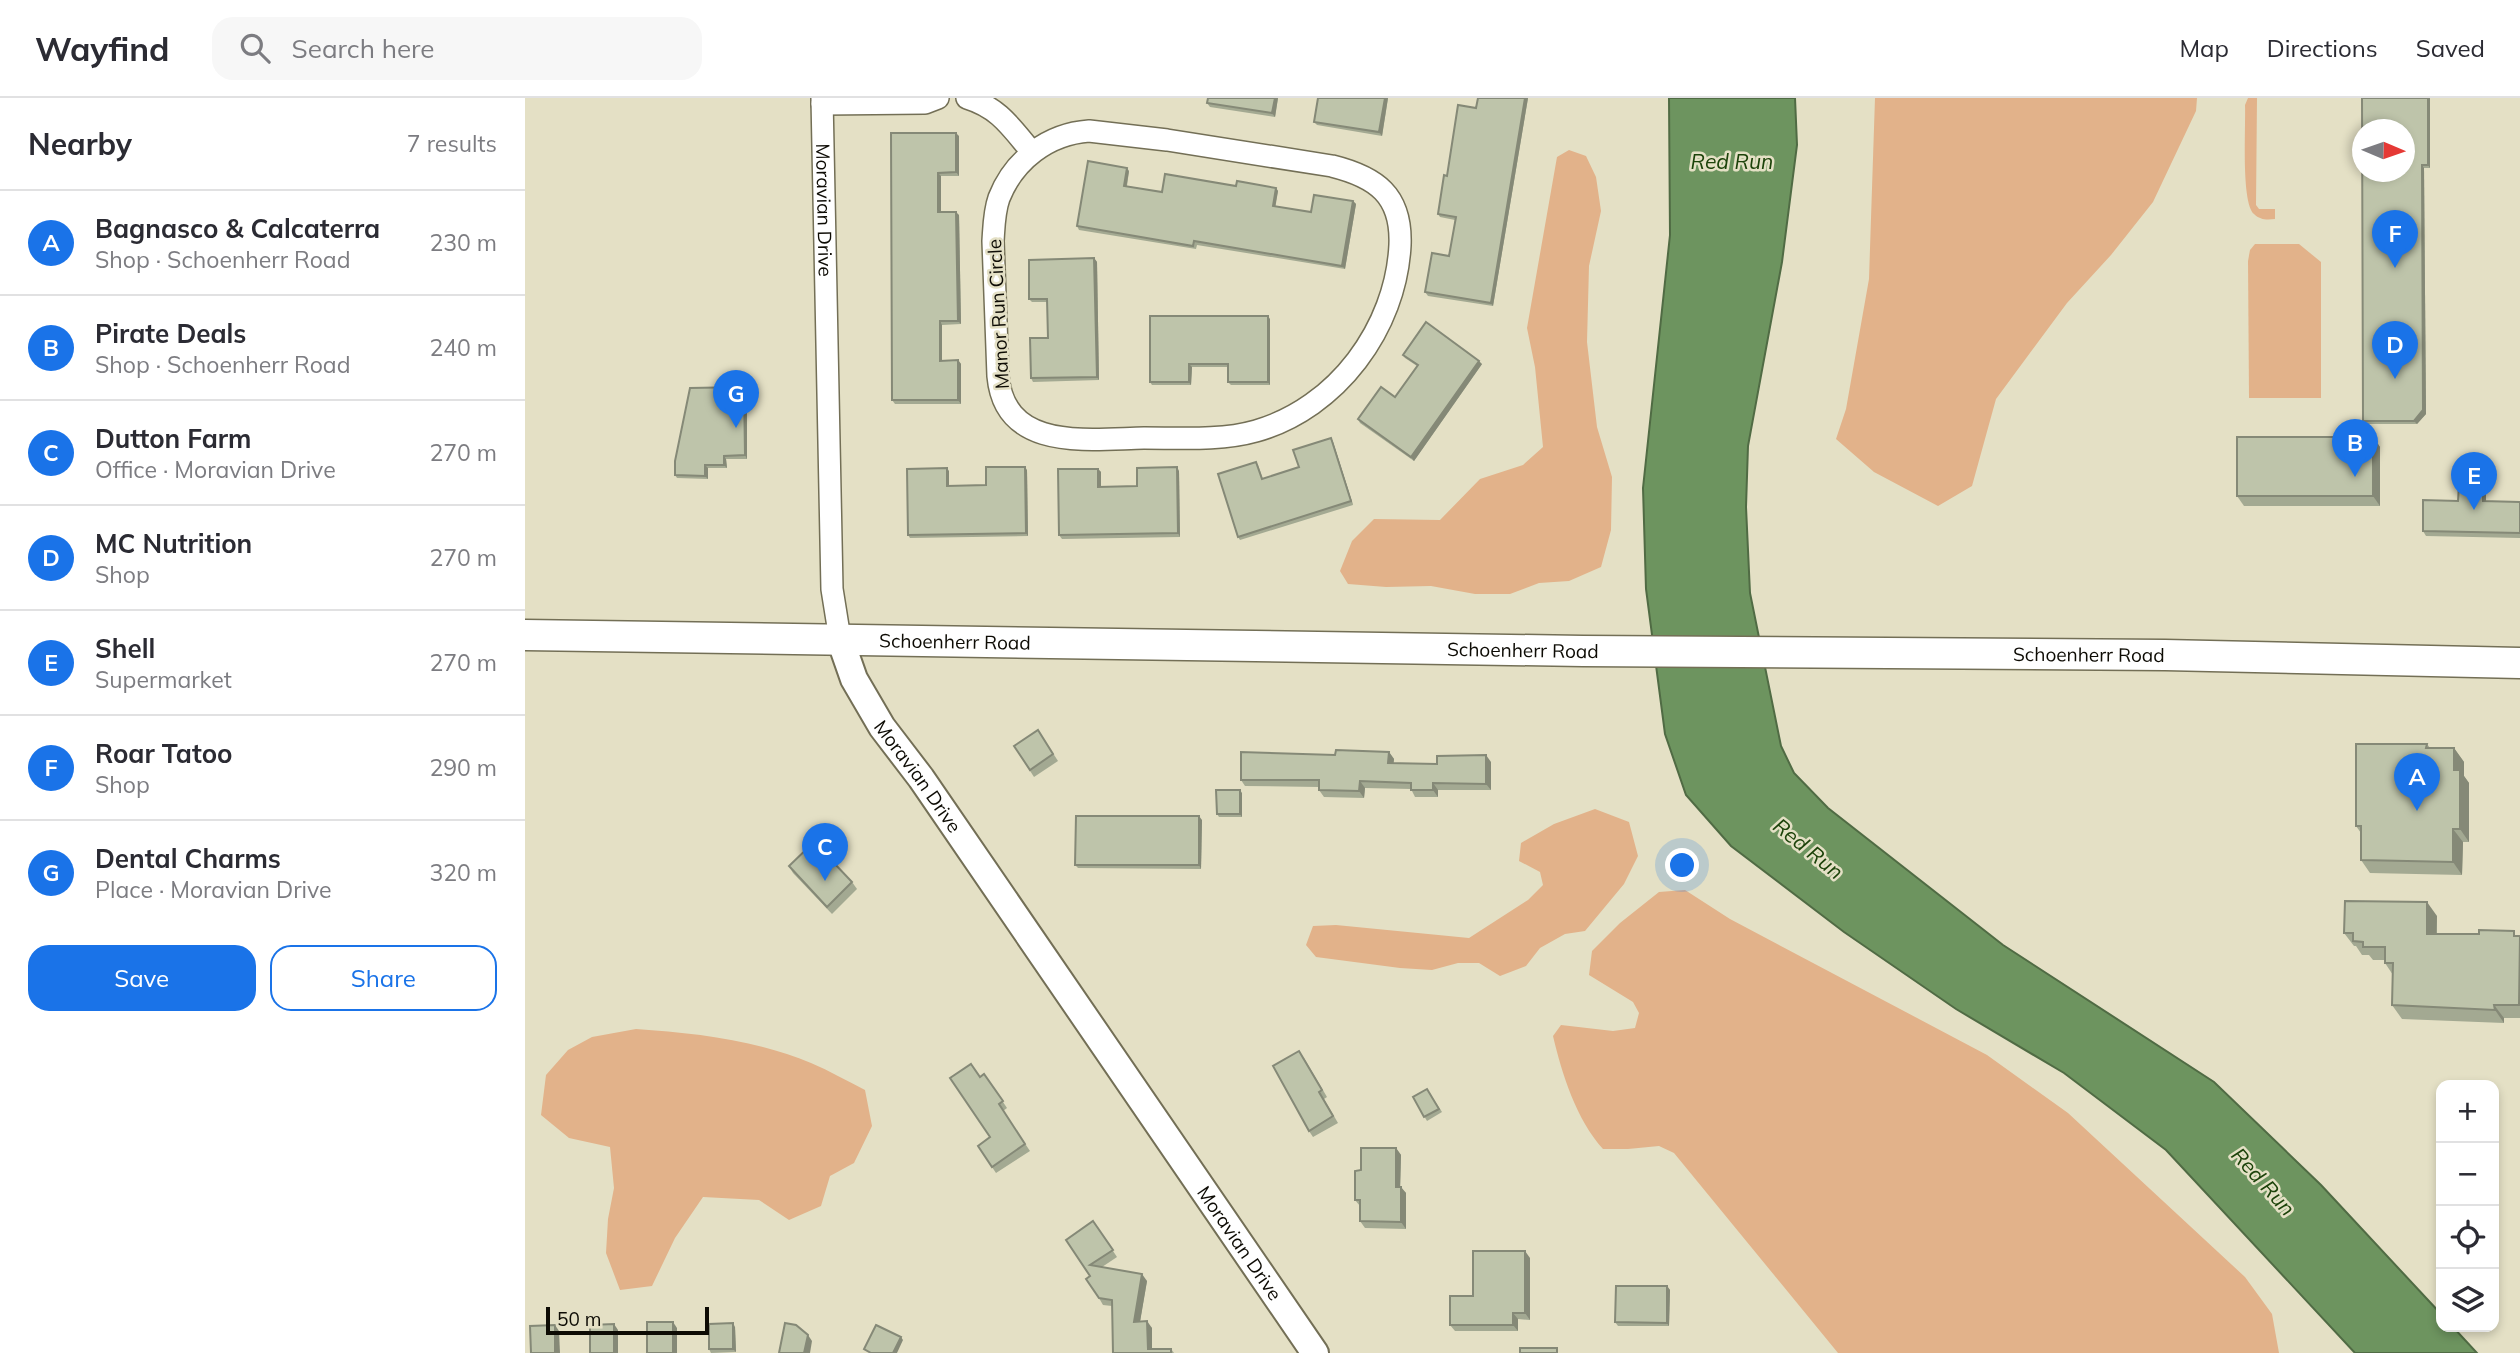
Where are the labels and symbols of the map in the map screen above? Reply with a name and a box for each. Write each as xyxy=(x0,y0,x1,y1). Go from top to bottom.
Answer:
north arrow xyxy=(2352,119,2415,182)
street label: Moravian Drive xyxy=(811,143,838,277)
water label: Red Run xyxy=(1691,148,1773,174)
pin: F xyxy=(2372,210,2418,268)
street label: Manor Run Circle xyxy=(982,238,1014,390)
pin: D xyxy=(2372,321,2418,379)
pin: G xyxy=(713,370,759,428)
pin: B xyxy=(2332,419,2378,477)
pin: E xyxy=(2451,452,2497,510)
street label: Schoenherr Road xyxy=(879,628,1031,655)
street label: Schoenherr Road xyxy=(1447,637,1599,663)
street label: Schoenherr Road xyxy=(2013,642,2165,667)
street label: Moravian Drive xyxy=(869,715,967,837)
pin: A xyxy=(2394,753,2440,811)
water label: Red Run xyxy=(1768,812,1849,884)
pin: C xyxy=(802,823,848,881)
your location xyxy=(1665,848,1699,882)
water label: Red Run xyxy=(2226,1142,2301,1221)
street label: Moravian Drive xyxy=(1192,1181,1287,1305)
scale bar xyxy=(546,1304,709,1336)

